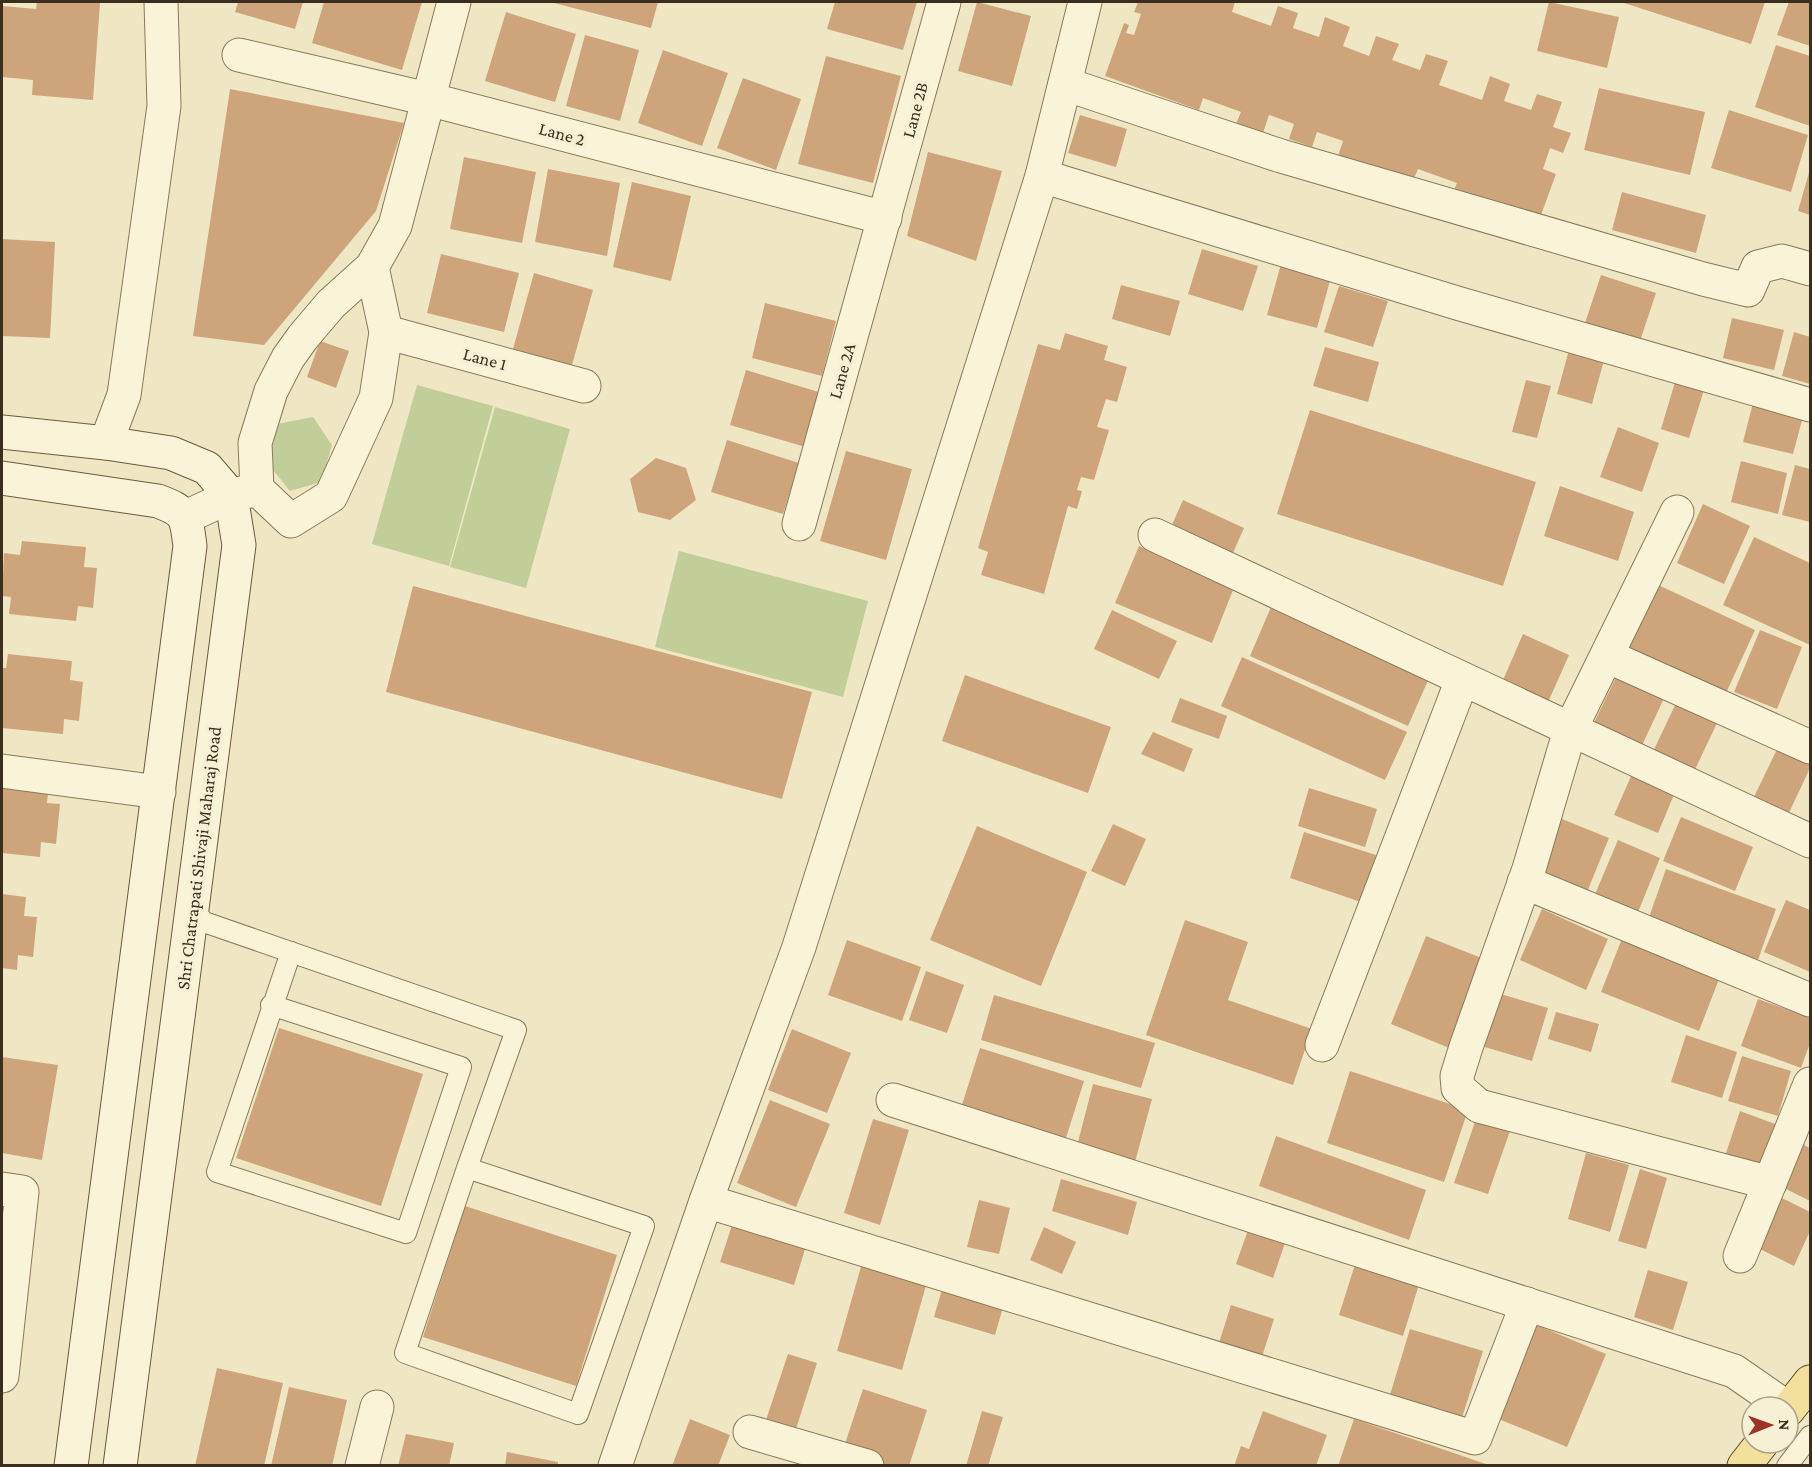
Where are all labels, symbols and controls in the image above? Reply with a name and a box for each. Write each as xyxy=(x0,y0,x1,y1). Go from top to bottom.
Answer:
street label: Lane 2B xyxy=(898,80,932,140)
street label: Lane 2 xyxy=(537,118,587,150)
street label: Lane 2A xyxy=(825,340,860,401)
street label: Lane 1 xyxy=(461,344,509,374)
street label: Shri Chatrapati Shivaji Maharaj Road xyxy=(173,725,226,991)
north arrow xyxy=(1740,1395,1800,1455)
text: N xyxy=(1776,1419,1793,1430)

